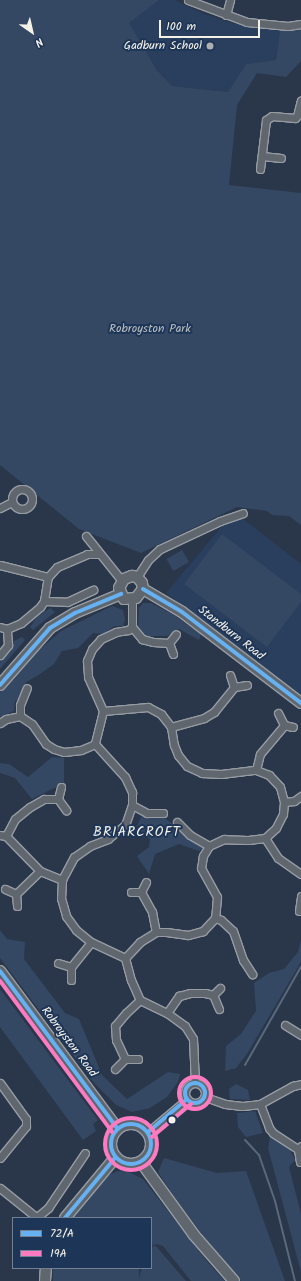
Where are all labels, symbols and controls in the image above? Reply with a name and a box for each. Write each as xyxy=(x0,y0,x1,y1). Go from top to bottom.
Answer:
north arrow xyxy=(12,12,52,52)
scale bar xyxy=(161,12,262,38)
text: 100 m xyxy=(166,17,196,36)
text: N xyxy=(31,33,47,51)
place label: Gadburn School xyxy=(124,39,202,53)
marker: Gadburn School xyxy=(205,41,215,51)
park label: Robroyston Park xyxy=(109,322,191,336)
street label: Standburn Road xyxy=(195,603,267,663)
district label: BRIARCROFT xyxy=(93,824,181,840)
street label: Robroyston Road xyxy=(38,1004,100,1080)
unlabelled marker xyxy=(167,1115,177,1125)
legend xyxy=(12,1217,152,1269)
text: 72/A xyxy=(50,1224,74,1243)
text: 19A xyxy=(50,1244,67,1263)

